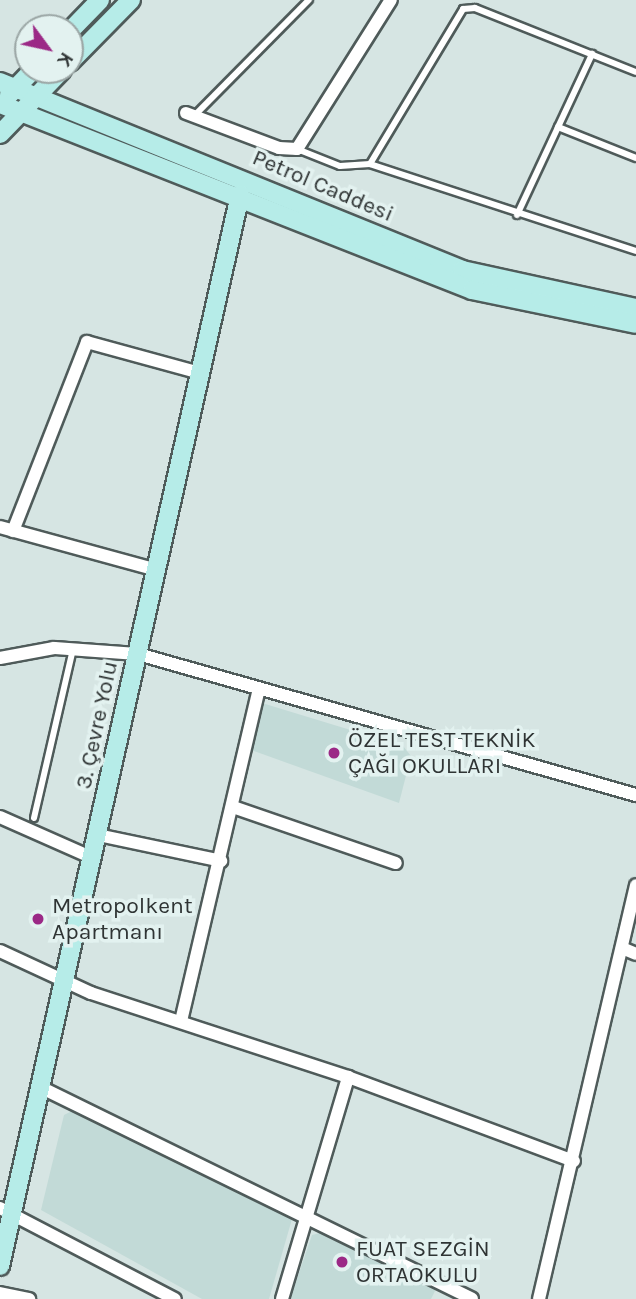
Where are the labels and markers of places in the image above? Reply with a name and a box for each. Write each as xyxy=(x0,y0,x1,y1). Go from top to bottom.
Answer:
place label: ÖZEL TEST TEKNİK ÇAĞI OKULLARI xyxy=(348,726,535,780)
marker: ÖZEL TEST TEKNİK ÇAĞI OKULLARI xyxy=(326,745,342,761)
place label: Metropolkent Apartmanı xyxy=(52,892,193,946)
marker: Metropolkent Apartmanı xyxy=(30,911,46,927)
place label: FUAT SEZGİN ORTAOKULU xyxy=(356,1235,490,1289)
marker: FUAT SEZGİN ORTAOKULU xyxy=(334,1254,350,1270)

